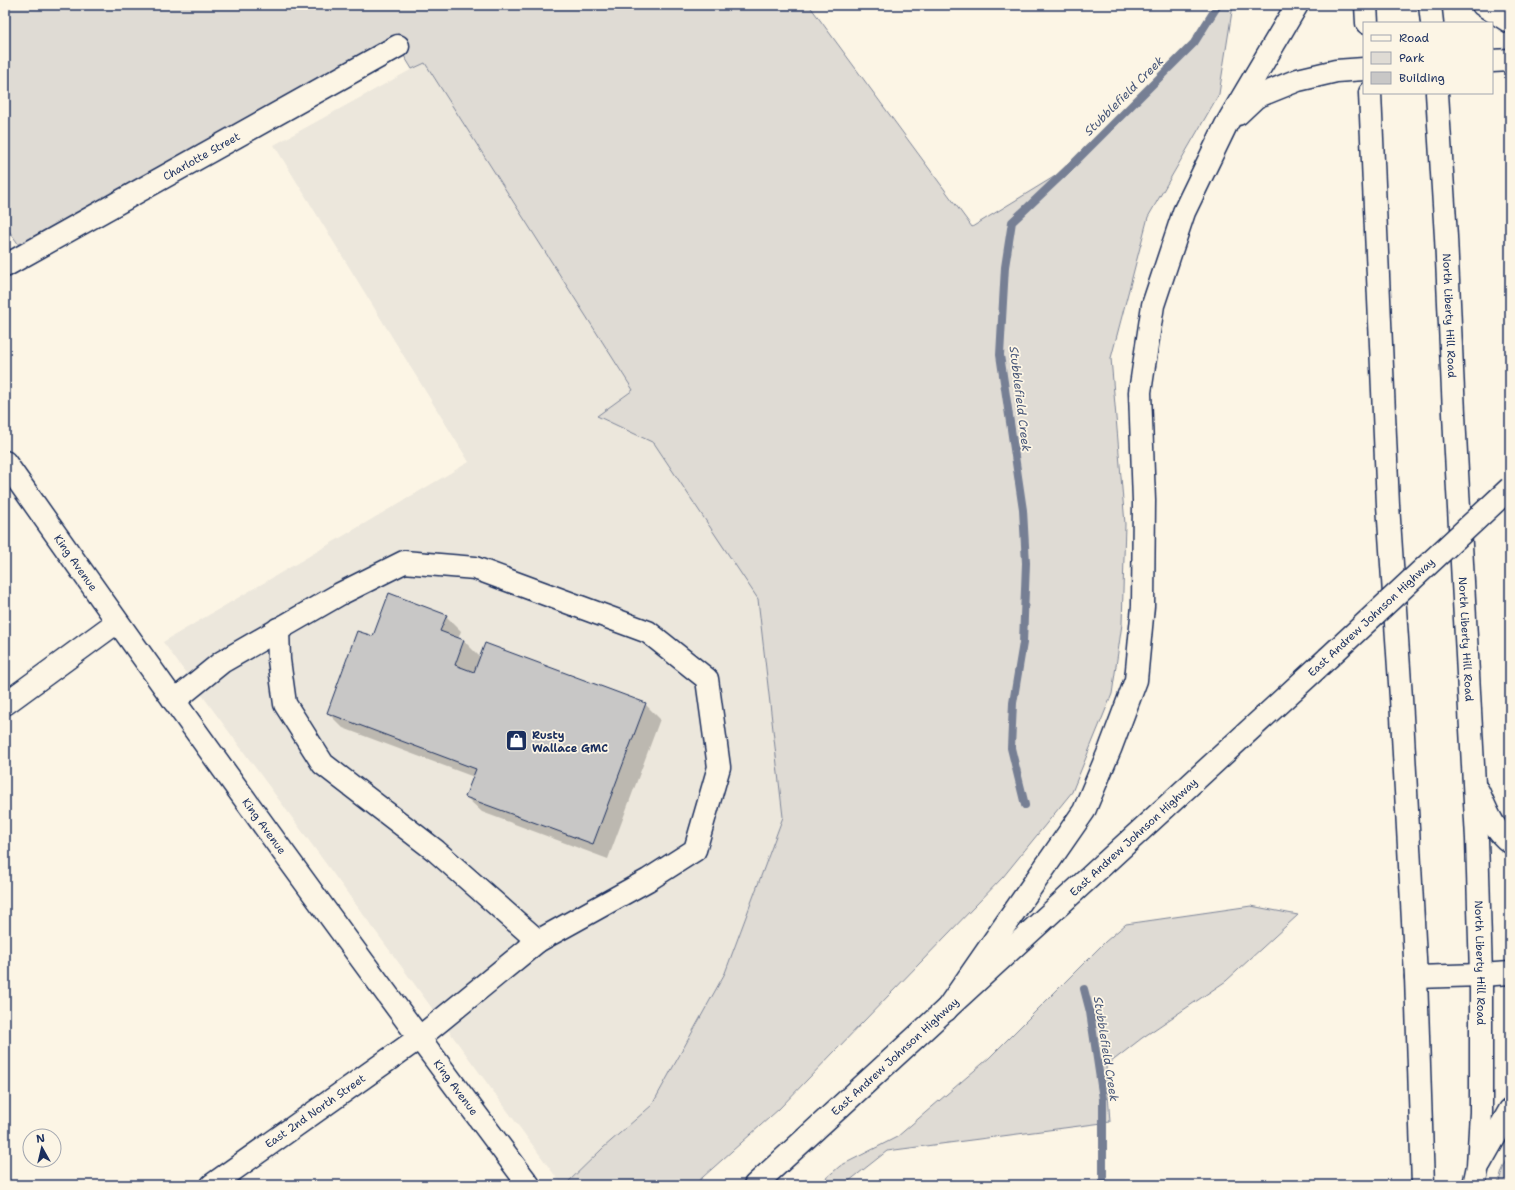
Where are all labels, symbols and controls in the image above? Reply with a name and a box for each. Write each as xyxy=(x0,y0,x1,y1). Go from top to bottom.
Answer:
legend xyxy=(1363,22,1493,94)
text: Road xyxy=(1399,30,1430,46)
text: Park xyxy=(1399,50,1425,66)
water label: Stubblefield Creek xyxy=(1081,53,1167,139)
text: Building xyxy=(1399,70,1445,86)
street label: Charlotte Street xyxy=(160,129,243,184)
street label: North Liberty Hill Road xyxy=(1439,253,1459,378)
water label: Stubblefield Creek xyxy=(1006,345,1034,453)
street label: King Avenue xyxy=(50,532,101,594)
street label: East Andrew Johnson Highway xyxy=(1305,555,1438,680)
street label: North Liberty Hill Road xyxy=(1455,577,1477,702)
shop icon: Rusty Wallace GMC xyxy=(503,728,529,754)
place label: Rusty Wallace GMC xyxy=(532,728,608,756)
street label: East Andrew Johnson Highway xyxy=(1067,775,1201,900)
street label: King Avenue xyxy=(238,795,289,858)
street label: North Liberty Hill Road xyxy=(1471,900,1488,1025)
street label: East Andrew Johnson Highway xyxy=(828,994,962,1119)
water label: Stubblefield Creek xyxy=(1090,995,1122,1103)
street label: King Avenue xyxy=(430,1057,481,1119)
street label: East 2nd North Street xyxy=(262,1071,369,1152)
north arrow xyxy=(22,1128,62,1168)
text: N xyxy=(35,1131,46,1147)

